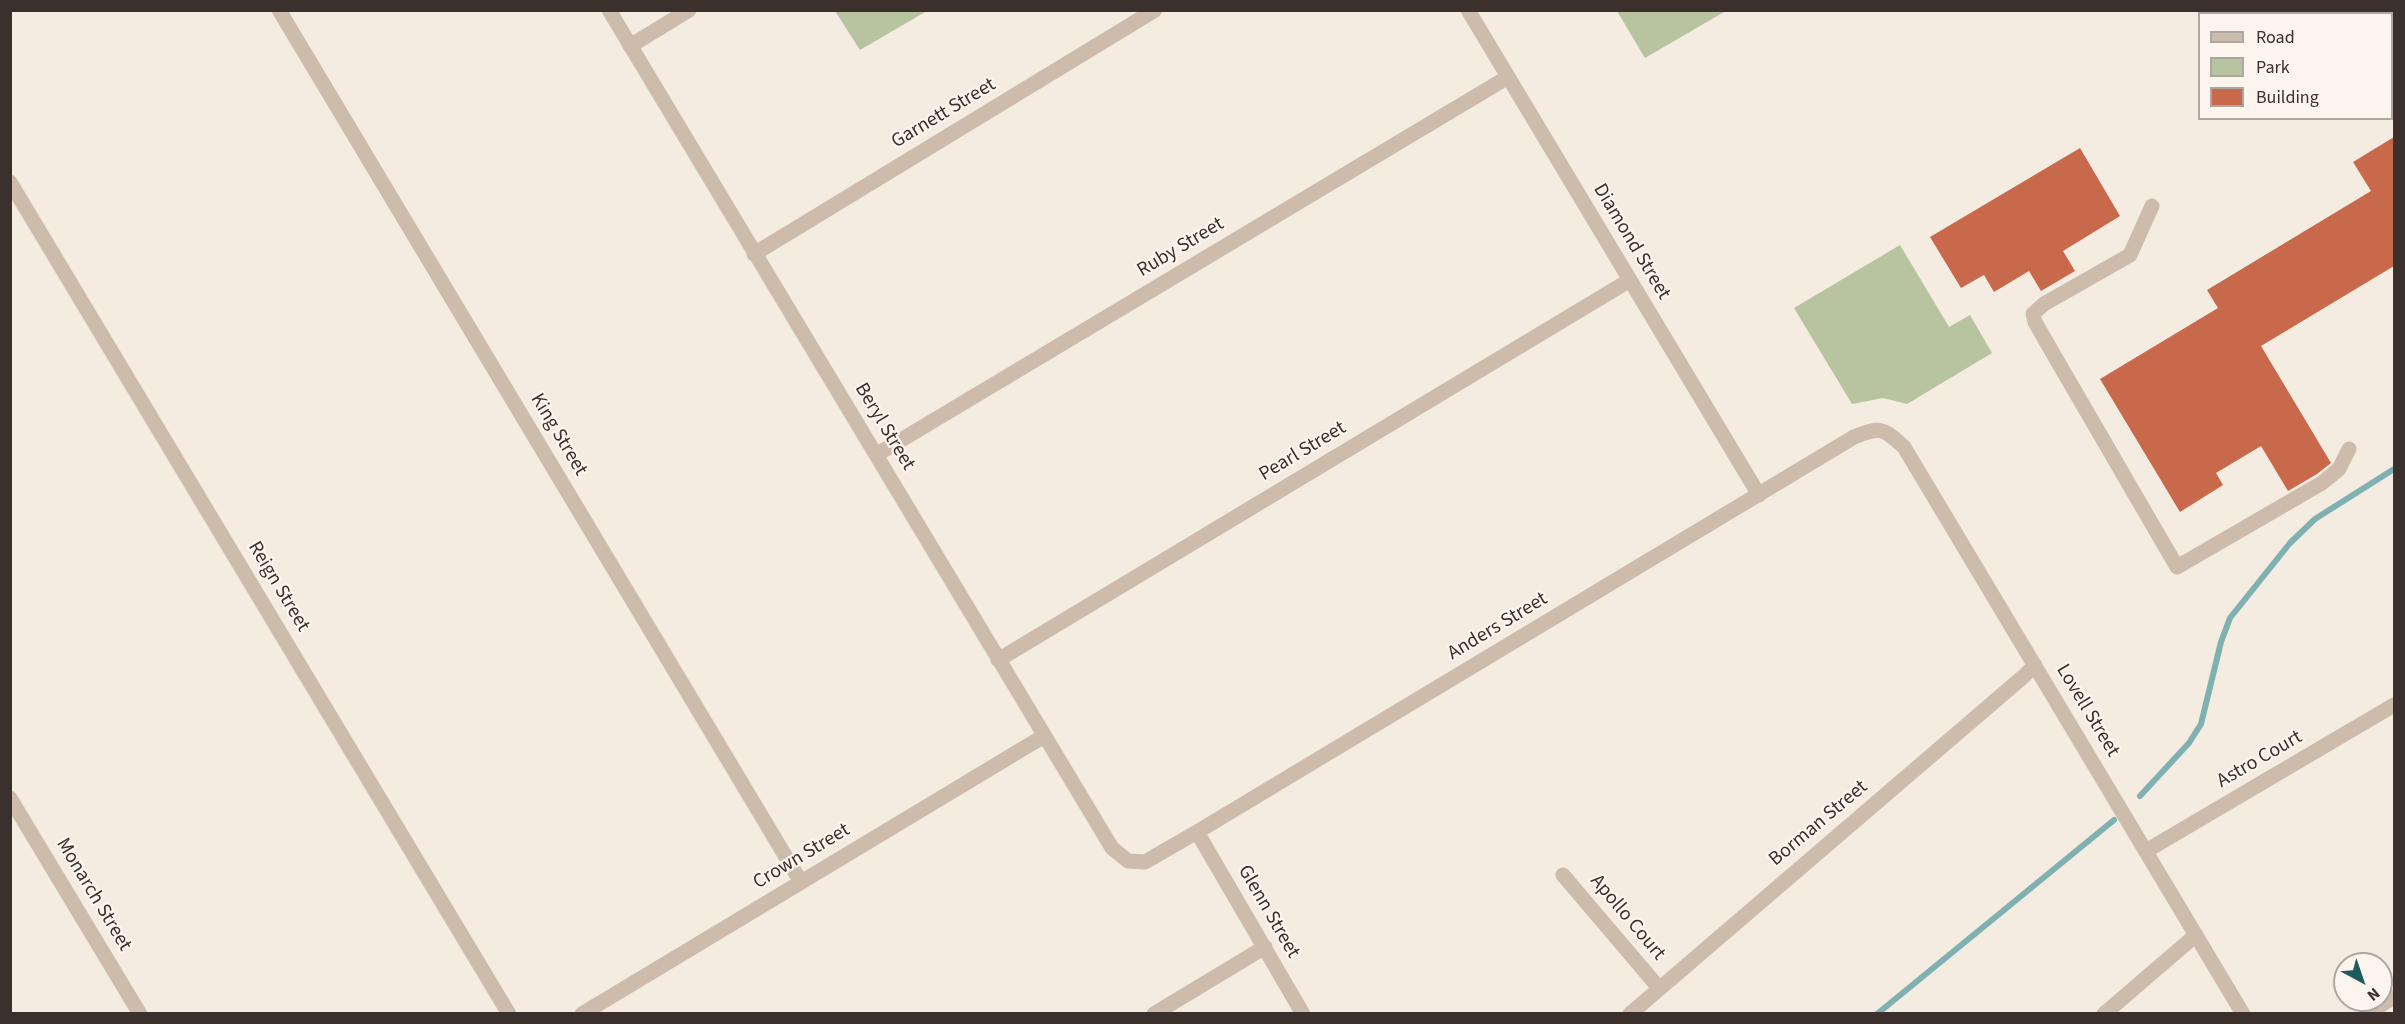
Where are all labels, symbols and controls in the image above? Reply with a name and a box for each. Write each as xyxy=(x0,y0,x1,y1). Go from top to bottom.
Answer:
legend xyxy=(2198,12,2393,120)
text: Road xyxy=(2256,25,2295,50)
text: Park xyxy=(2256,55,2290,80)
street label: Garnett Street xyxy=(888,74,1000,154)
text: Building xyxy=(2256,85,2319,110)
street label: Diamond Street xyxy=(1587,180,1675,304)
street label: Ruby Street xyxy=(1133,213,1229,283)
street label: Beryl Street xyxy=(849,379,919,475)
street label: King Street xyxy=(524,390,592,480)
street label: Pearl Street xyxy=(1255,417,1351,487)
street label: Reign Street xyxy=(242,537,314,637)
street label: Anders Street xyxy=(1444,588,1552,666)
street label: Lovell Street xyxy=(2050,660,2124,762)
street label: Astro Court xyxy=(2213,726,2307,794)
street label: Borman Street xyxy=(1765,776,1873,872)
street label: Crown Street xyxy=(749,819,855,895)
street label: Monarch Street xyxy=(50,834,136,956)
street label: Glenn Street xyxy=(1232,861,1304,963)
street label: Apollo Court xyxy=(1584,870,1670,966)
north arrow xyxy=(2333,952,2393,1012)
text: N xyxy=(2362,982,2384,1006)

